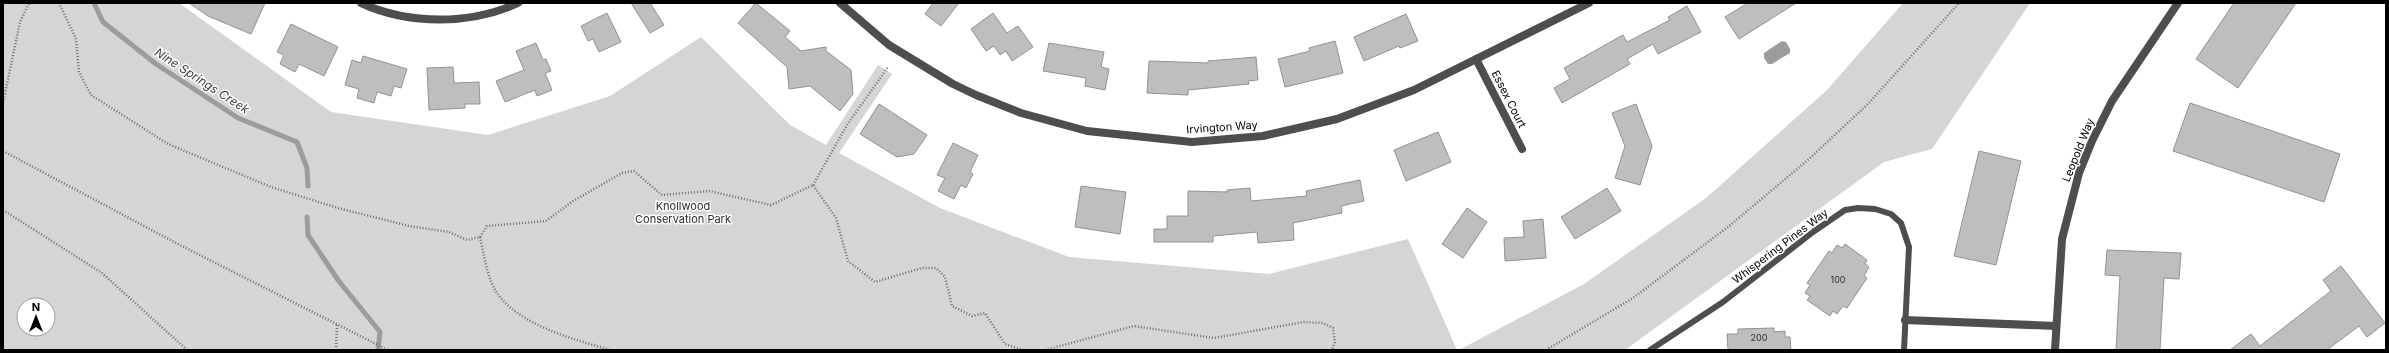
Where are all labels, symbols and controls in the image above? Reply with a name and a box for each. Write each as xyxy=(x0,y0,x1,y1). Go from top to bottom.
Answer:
water label: Nine Springs Creek xyxy=(152,44,253,117)
street label: Essex Court xyxy=(1489,68,1530,130)
street label: Leopold Way xyxy=(2059,116,2097,184)
street label: Irvington Way xyxy=(1186,118,1258,136)
park label: Knollwood Conservation Park xyxy=(635,199,731,226)
street label: Whispering Pines Way xyxy=(1729,205,1831,287)
house number: 100 xyxy=(1830,274,1846,285)
north arrow xyxy=(16,297,56,337)
text: N xyxy=(32,300,40,314)
house number: 200 xyxy=(1751,332,1768,343)

